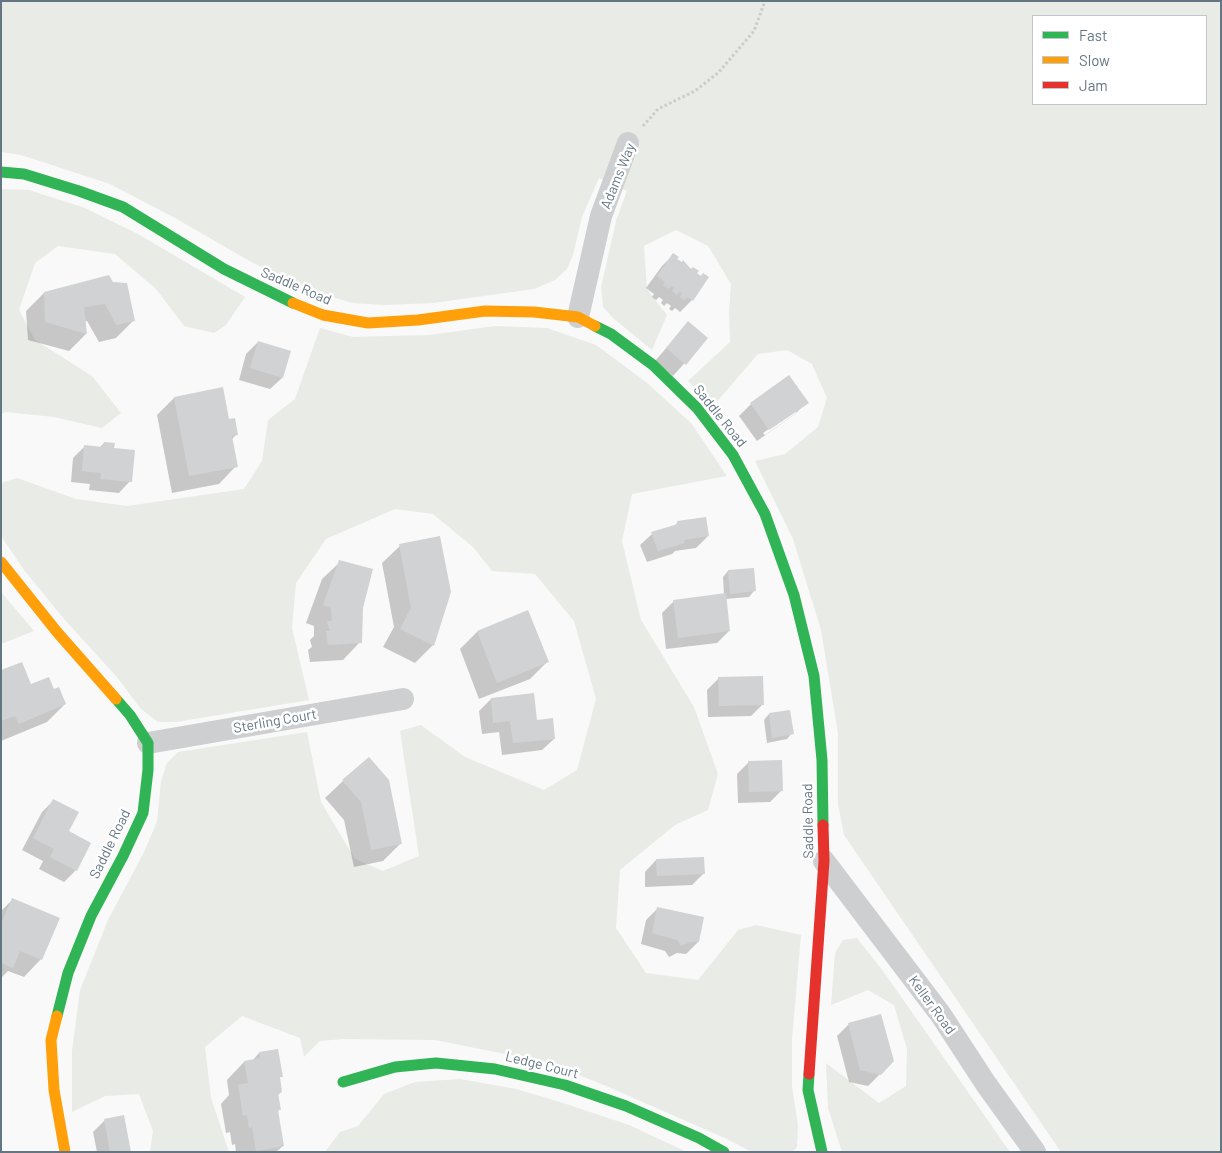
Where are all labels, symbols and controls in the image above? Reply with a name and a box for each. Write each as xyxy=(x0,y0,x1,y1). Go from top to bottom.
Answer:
legend xyxy=(1032,15,1207,105)
text: Fast xyxy=(1079,26,1107,44)
text: Slow xyxy=(1079,51,1110,69)
text: Jam xyxy=(1079,76,1108,94)
street label: Adams Way xyxy=(597,141,639,211)
street label: Saddle Road xyxy=(258,264,334,308)
street label: Saddle Road xyxy=(690,382,750,450)
street label: Sterling Court xyxy=(232,705,318,737)
street label: Saddle Road xyxy=(799,783,817,859)
street label: Saddle Road xyxy=(86,807,134,881)
street label: Keller Road xyxy=(905,972,959,1038)
street label: Ledge Court xyxy=(504,1048,580,1082)

